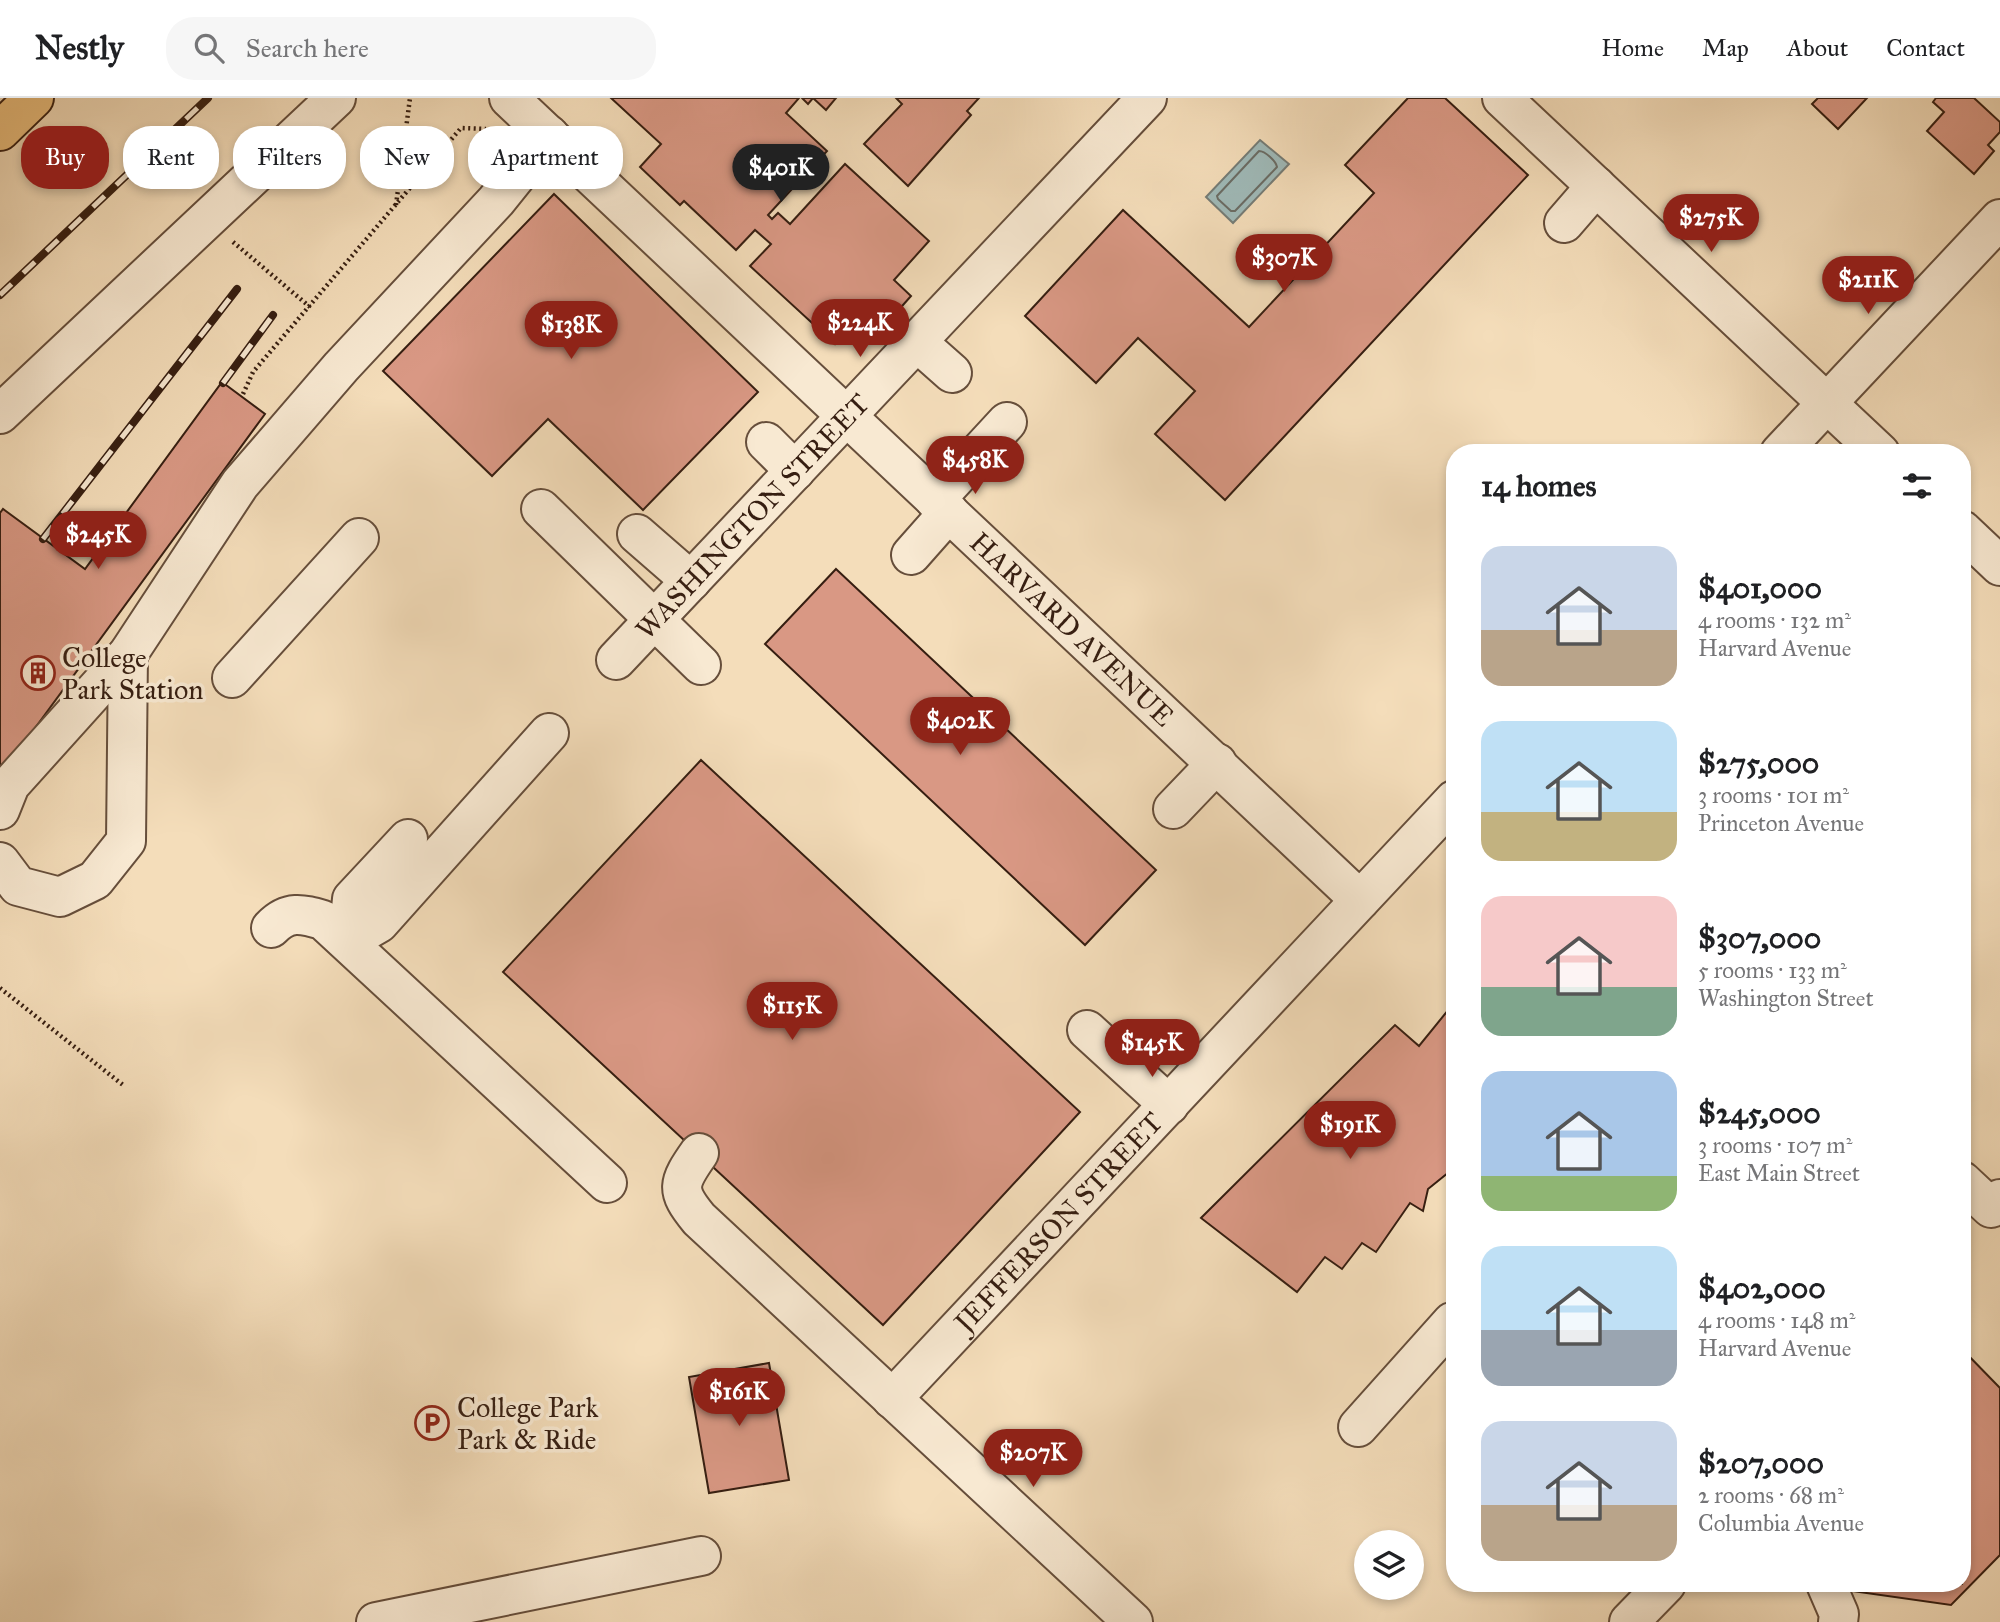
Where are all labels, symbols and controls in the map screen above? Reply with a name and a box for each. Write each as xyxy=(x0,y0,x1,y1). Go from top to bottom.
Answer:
search box xyxy=(166,17,656,80)
text: Nestly xyxy=(35,28,124,68)
icon: search xyxy=(190,29,228,67)
text: Search here xyxy=(246,32,369,64)
text: Home xyxy=(1601,33,1664,63)
text: Map xyxy=(1702,33,1749,63)
text: About xyxy=(1787,33,1848,63)
text: Contact xyxy=(1886,33,1965,63)
chip: Buy xyxy=(21,126,109,189)
chip: Rent xyxy=(123,126,219,189)
chip: Filters xyxy=(233,126,346,189)
chip: New xyxy=(360,126,454,189)
chip: Apartment xyxy=(468,126,623,189)
pin: $401K xyxy=(732,144,830,204)
text: $401K xyxy=(748,153,814,181)
pin: $275K xyxy=(1662,194,1760,254)
text: $275K xyxy=(1679,203,1743,231)
pin: $307K xyxy=(1235,234,1333,294)
text: $307K xyxy=(1252,243,1316,271)
pin: $211K xyxy=(1819,256,1917,316)
text: $211K xyxy=(1838,265,1898,293)
pin: $224K xyxy=(811,300,909,359)
pin: $138K xyxy=(522,302,620,361)
text: $224K xyxy=(827,308,893,336)
text: $138K xyxy=(541,310,601,338)
street label: WASHINGTON STREET xyxy=(628,386,876,646)
pin: $458K xyxy=(926,436,1024,496)
text: $458K xyxy=(942,445,1008,473)
icon: filters xyxy=(1898,467,1936,505)
text: 14 homes xyxy=(1481,468,1596,504)
pin: $245K xyxy=(49,512,147,571)
text: $245K xyxy=(66,520,130,548)
street label: HARVARD AVENUE xyxy=(963,524,1182,733)
text: $401,000 xyxy=(1698,570,1822,606)
icon: home xyxy=(1537,574,1621,658)
text: 4 rooms · 132 m² xyxy=(1698,606,1851,634)
text: Harvard Avenue xyxy=(1698,634,1851,662)
place label: College Park Station xyxy=(62,640,203,707)
building icon: College Park Station xyxy=(19,654,57,692)
pin: $402K xyxy=(911,698,1009,757)
text: $402K xyxy=(926,706,994,734)
text: $275,000 xyxy=(1698,745,1819,781)
icon: home xyxy=(1537,749,1621,833)
text: 3 rooms · 101 m² xyxy=(1698,781,1849,809)
text: Princeton Avenue xyxy=(1698,809,1864,837)
text: $307,000 xyxy=(1698,920,1821,956)
icon: home xyxy=(1537,924,1621,1008)
text: 5 rooms · 133 m² xyxy=(1698,956,1847,984)
pin: $115K xyxy=(743,982,841,1042)
text: Washington Street xyxy=(1698,984,1874,1012)
text: $115K xyxy=(763,991,821,1019)
pin: $145K xyxy=(1103,1020,1201,1079)
text: $145K xyxy=(1121,1028,1183,1056)
text: $245,000 xyxy=(1698,1095,1821,1131)
icon: home xyxy=(1537,1099,1621,1183)
pin: $191K xyxy=(1301,1102,1399,1161)
street label: JEFFERSON STREET xyxy=(945,1104,1170,1341)
text: $191K xyxy=(1320,1110,1380,1138)
text: 3 rooms · 107 m² xyxy=(1698,1131,1852,1159)
text: East Main Street xyxy=(1698,1159,1860,1187)
text: $402,000 xyxy=(1698,1270,1826,1306)
icon: home xyxy=(1537,1274,1621,1358)
text: 4 rooms · 148 m² xyxy=(1698,1306,1855,1334)
text: Harvard Avenue xyxy=(1698,1334,1851,1362)
pin: $161K xyxy=(690,1368,788,1428)
text: $161K xyxy=(709,1377,769,1405)
place label: College Park Park & Ride xyxy=(457,1390,598,1457)
parking icon: College Park Park & Ride xyxy=(413,1404,451,1442)
pin: $207K xyxy=(984,1430,1082,1489)
text: $207K xyxy=(999,1438,1067,1466)
text: $207,000 xyxy=(1698,1445,1824,1481)
icon: home xyxy=(1537,1449,1621,1533)
text: 2 rooms · 68 m² xyxy=(1698,1481,1844,1509)
text: Columbia Avenue xyxy=(1698,1509,1864,1537)
map controls xyxy=(1354,1530,1424,1600)
button: layers xyxy=(1354,1530,1424,1600)

